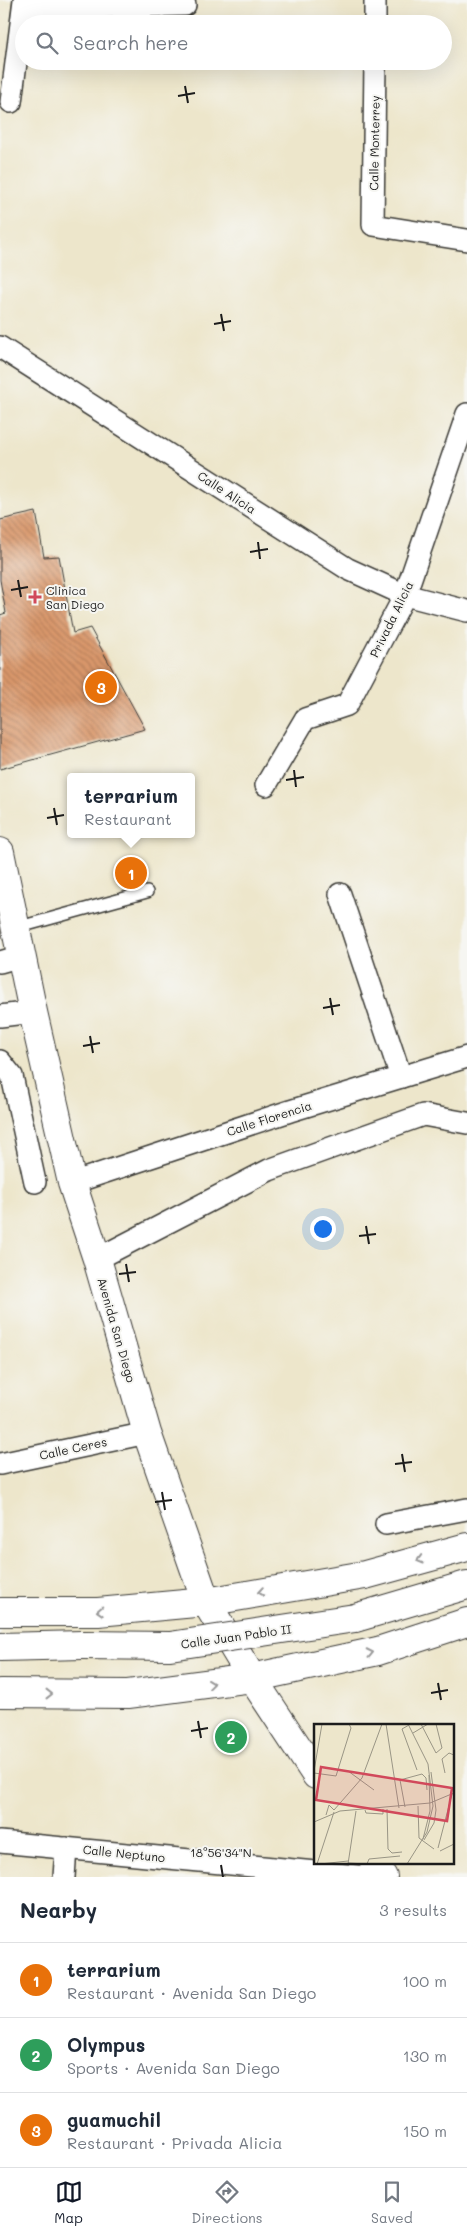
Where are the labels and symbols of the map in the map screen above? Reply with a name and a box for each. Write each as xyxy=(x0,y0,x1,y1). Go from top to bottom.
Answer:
street label: Calle Monterrey xyxy=(365,95,383,191)
street label: Calle Alicia xyxy=(195,467,259,517)
street label: Privada Alicia xyxy=(366,578,416,660)
place label: Clinica San Diego xyxy=(46,582,104,612)
marker: Clinica San Diego xyxy=(28,590,42,604)
pin: 3 xyxy=(85,668,117,706)
pin: 1 xyxy=(115,854,147,892)
street label: Calle Florencia xyxy=(224,1097,314,1139)
your location xyxy=(310,1216,336,1242)
street label: Avenida San Diego xyxy=(94,1276,140,1384)
street label: Calle Ceres xyxy=(38,1433,108,1463)
one-way arrow xyxy=(416,1554,424,1565)
one-way arrow xyxy=(257,1587,265,1597)
one-way arrow xyxy=(95,1606,103,1617)
street label: Calle Juan Pablo II xyxy=(180,1620,292,1652)
one-way arrow xyxy=(366,1648,375,1659)
one-way arrow xyxy=(206,1679,215,1689)
one-way arrow xyxy=(45,1689,53,1699)
pin: 2 xyxy=(215,1718,247,1756)
inset map xyxy=(314,1724,454,1864)
street label: Calle Neptuno xyxy=(82,1841,166,1865)
text: 18°56'34"N xyxy=(190,1844,252,1860)

